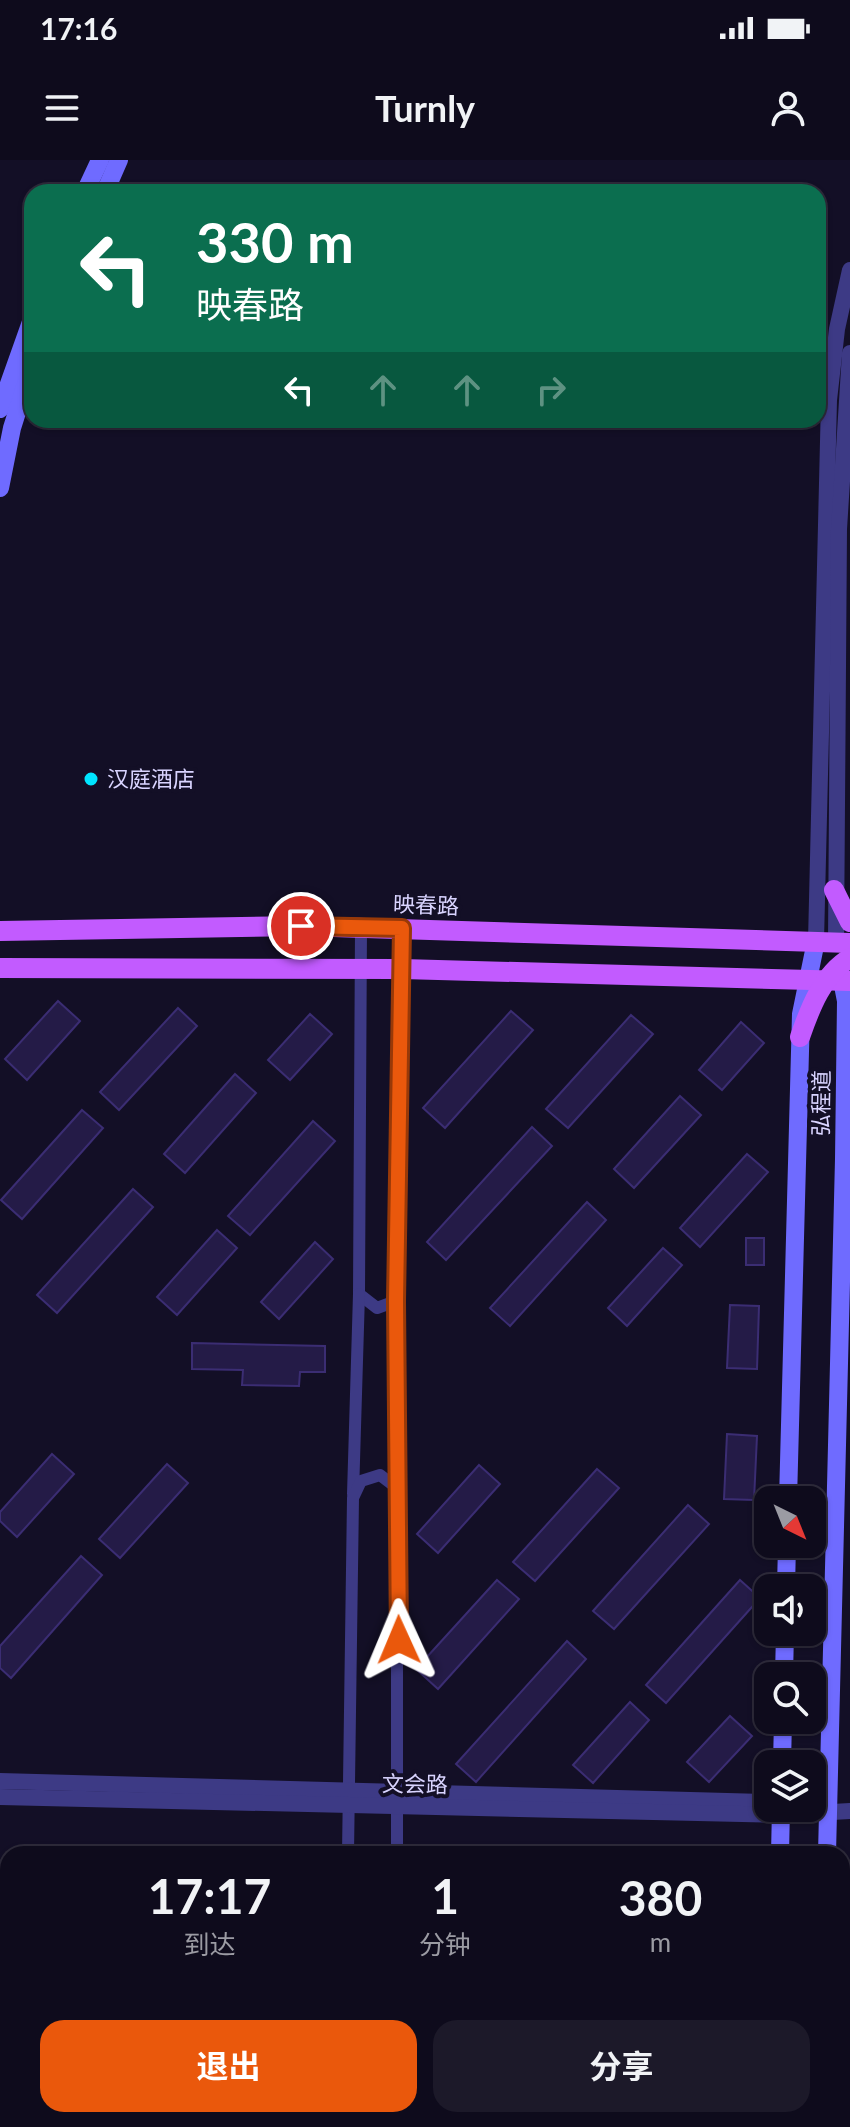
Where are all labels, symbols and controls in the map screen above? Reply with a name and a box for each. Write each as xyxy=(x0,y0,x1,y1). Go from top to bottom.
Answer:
text: 17:16 xyxy=(40,10,117,46)
icon: menu xyxy=(40,86,84,130)
text: Turnly xyxy=(375,86,475,130)
icon: person xyxy=(766,86,810,130)
text: 330 m xyxy=(196,208,354,275)
icon: left xyxy=(64,216,168,320)
text: 映春路 xyxy=(196,282,304,326)
icon: left xyxy=(277,368,321,412)
icon: ahead xyxy=(361,368,405,412)
icon: ahead xyxy=(445,368,489,412)
icon: right xyxy=(529,368,573,412)
place label: 汉庭酒店 xyxy=(107,765,195,792)
marker: 汉庭酒店 xyxy=(82,770,100,788)
street label: 映春路 xyxy=(393,890,459,919)
pin xyxy=(267,892,335,960)
icon: arrive xyxy=(279,904,323,948)
street label: 弘程道 xyxy=(806,1070,835,1136)
north arrow xyxy=(754,1486,826,1558)
map controls xyxy=(754,1486,826,1822)
button: sound xyxy=(754,1574,826,1646)
position arrow xyxy=(357,1598,441,1682)
button: search xyxy=(754,1662,826,1734)
button: layers xyxy=(754,1750,826,1822)
street label: 文会路 xyxy=(382,1769,448,1798)
text: 17:17 xyxy=(148,1867,271,1924)
text: 1 xyxy=(431,1867,459,1924)
text: 380 xyxy=(619,1869,702,1926)
text: m xyxy=(650,1926,671,1958)
text: 到达 xyxy=(184,1928,236,1960)
text: 分钟 xyxy=(419,1928,471,1960)
button: 退出 xyxy=(40,2020,417,2112)
button: 分享 xyxy=(433,2020,810,2112)

